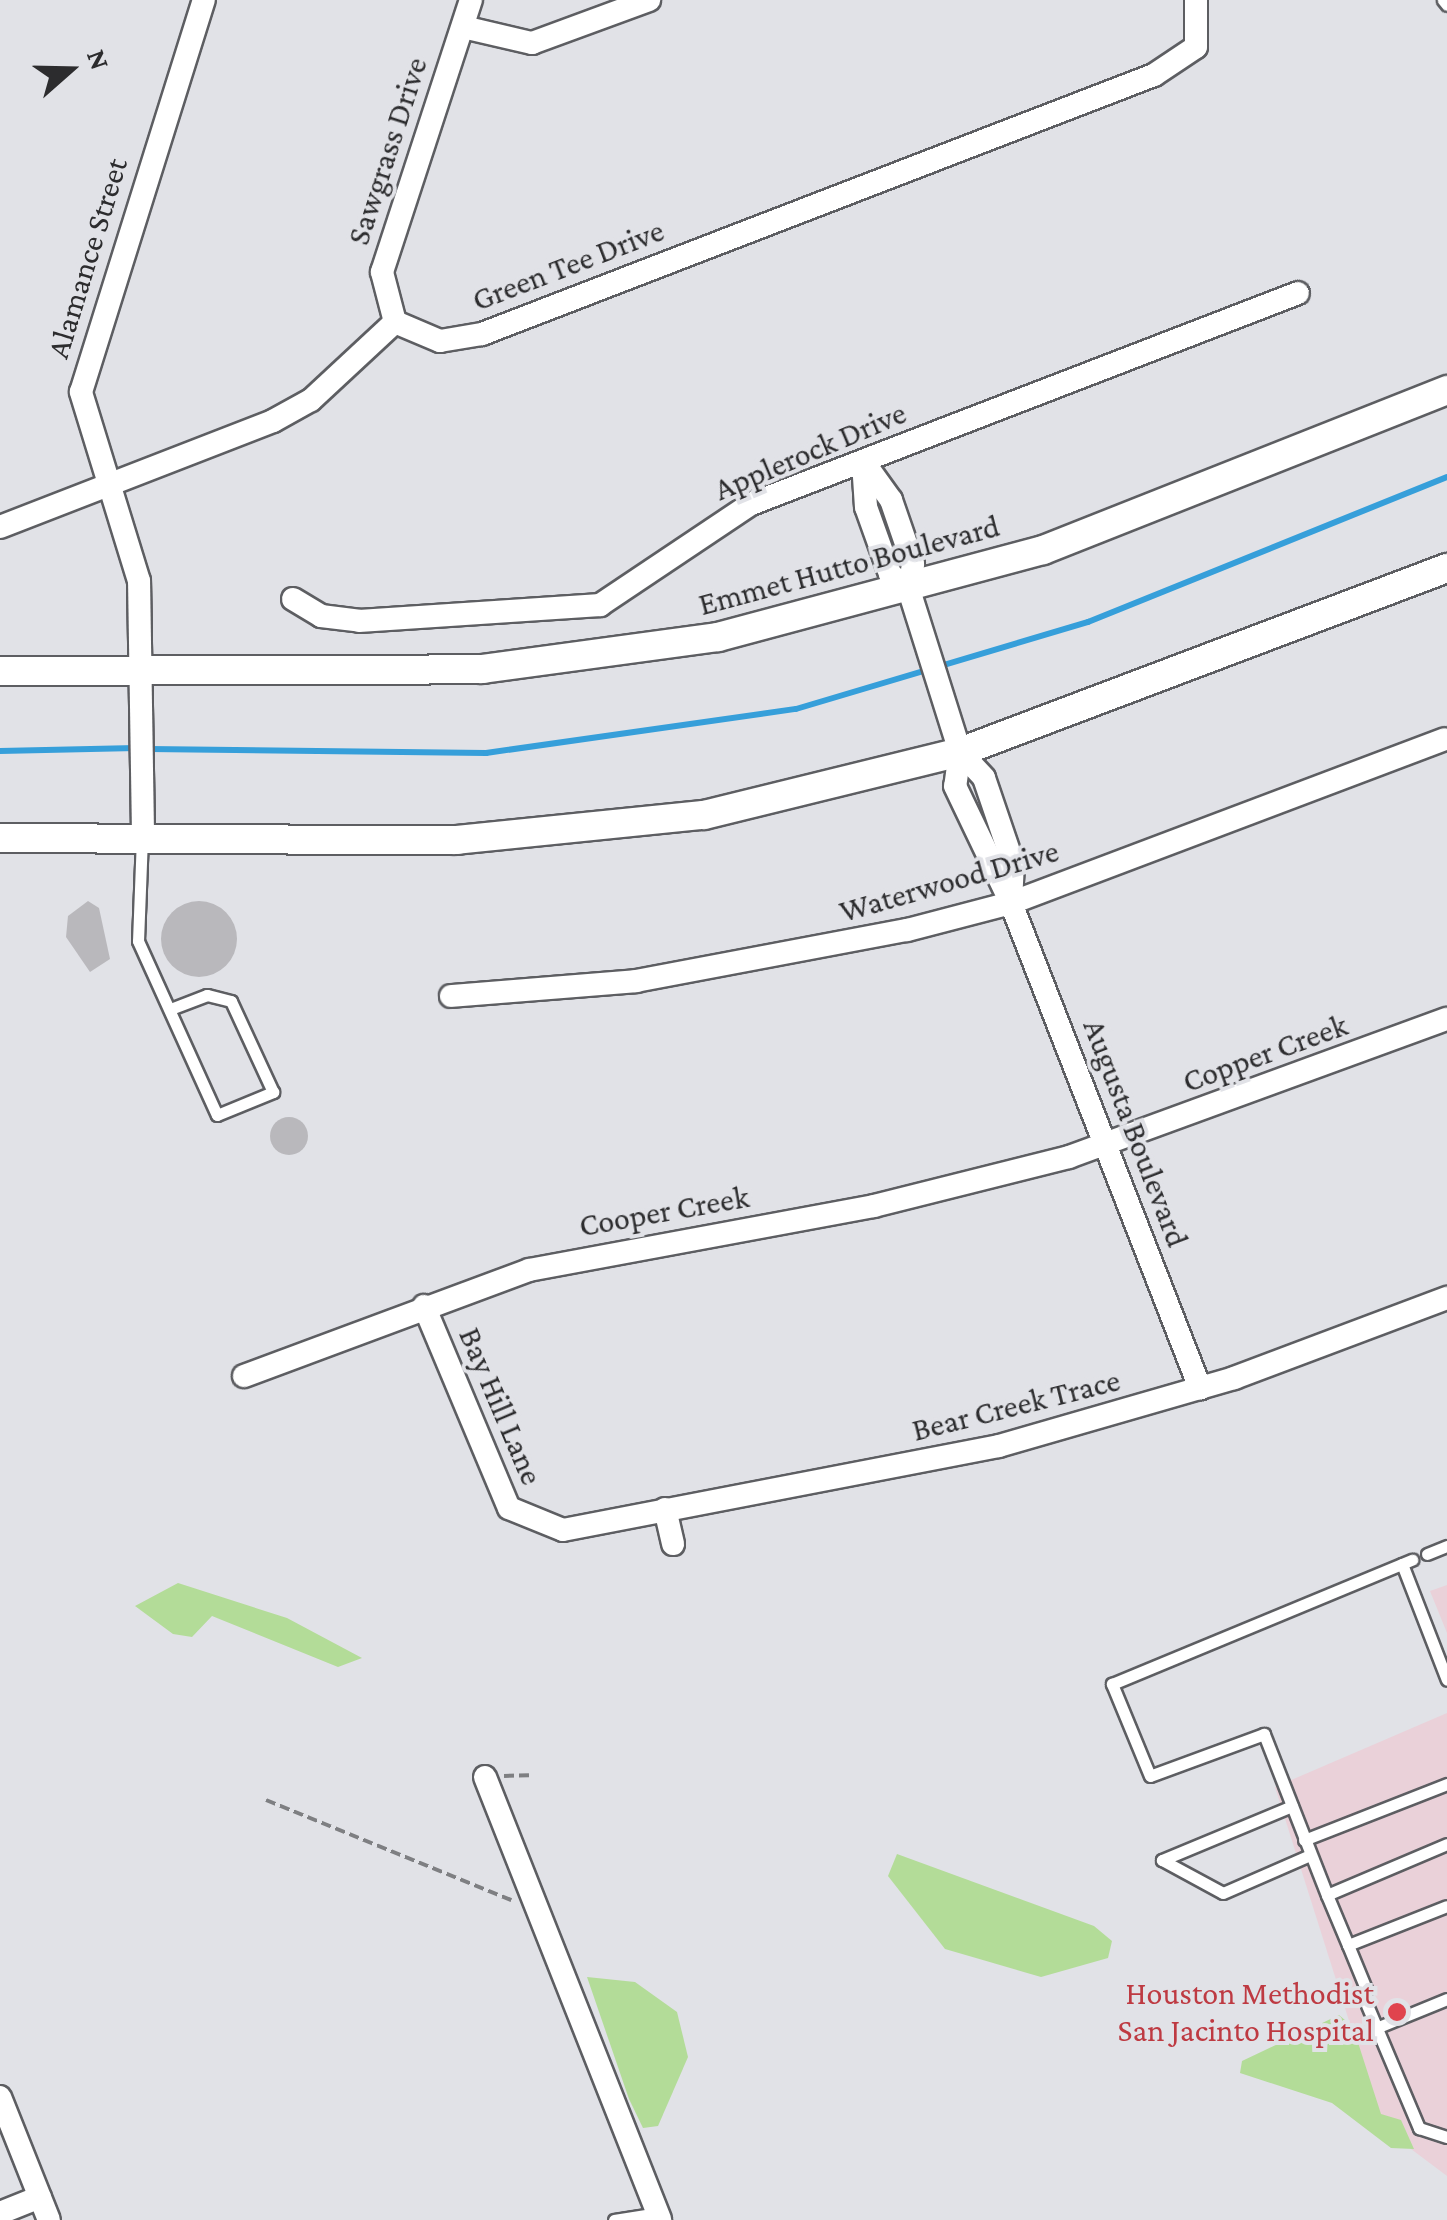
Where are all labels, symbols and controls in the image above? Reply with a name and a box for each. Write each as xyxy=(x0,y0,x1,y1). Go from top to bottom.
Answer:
north arrow xyxy=(20,20,120,120)
text: N xyxy=(81,45,116,74)
street label: Sawgrass Drive xyxy=(339,52,435,250)
street label: Alamance Street xyxy=(38,153,136,363)
street label: Green Tee Drive xyxy=(467,211,669,319)
street label: Applerock Drive xyxy=(708,393,912,509)
street label: Emmet Hutto Boulevard xyxy=(694,506,1004,624)
street label: Waterwood Drive xyxy=(835,831,1063,931)
street label: Copper Creek xyxy=(1177,1005,1353,1101)
street label: Augusta Boulevard xyxy=(1075,1014,1197,1252)
street label: Cooper Creek xyxy=(576,1177,752,1245)
street label: Bay Hill Lane xyxy=(451,1322,551,1490)
street label: Bear Creek Trace xyxy=(908,1361,1124,1449)
place label: Houston Methodist San Jacinto Hospital xyxy=(1117,1975,1374,2050)
marker: Houston Methodist San Jacinto Hospital xyxy=(1384,1999,1410,2025)

